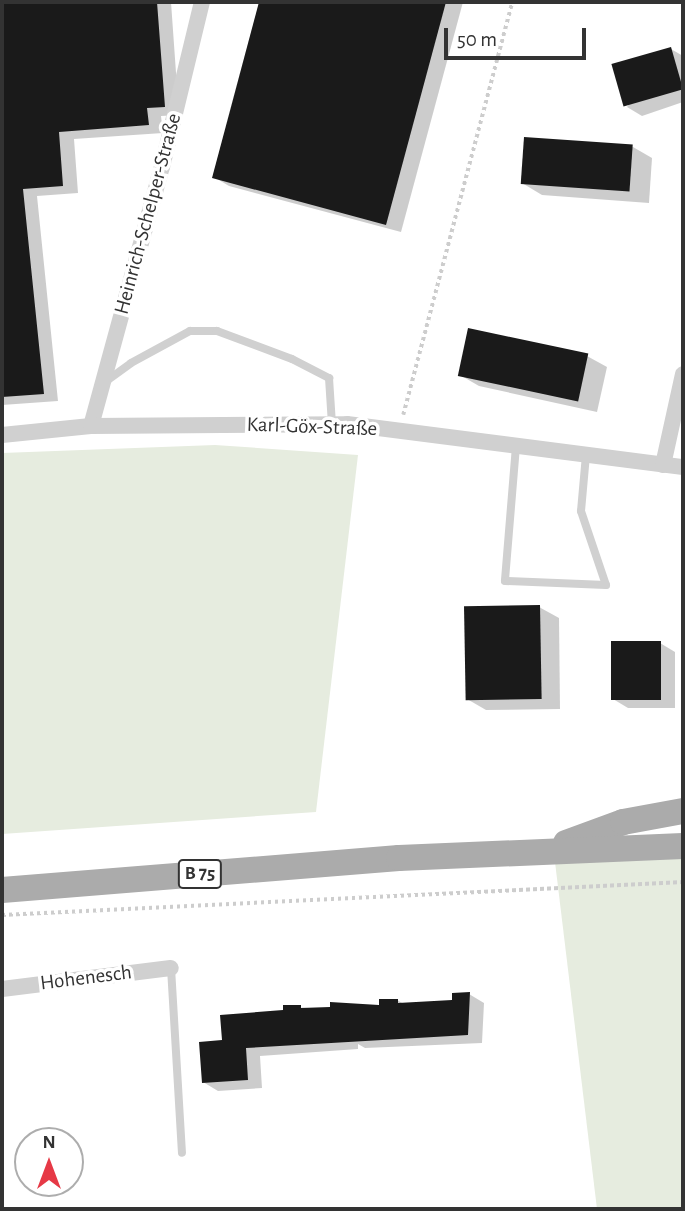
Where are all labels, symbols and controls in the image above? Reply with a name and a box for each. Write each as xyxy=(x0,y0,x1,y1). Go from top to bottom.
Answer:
scale bar xyxy=(447,14,589,58)
text: 50 m xyxy=(457,29,497,50)
street label: Heinrich-Schelper-Straße xyxy=(109,111,187,317)
street label: Karl-Göx-Straße xyxy=(246,412,378,442)
road number: B 75 xyxy=(177,859,223,890)
street label: Hohenesch xyxy=(39,960,133,996)
north arrow xyxy=(14,1127,84,1197)
text: N xyxy=(42,1133,56,1152)

